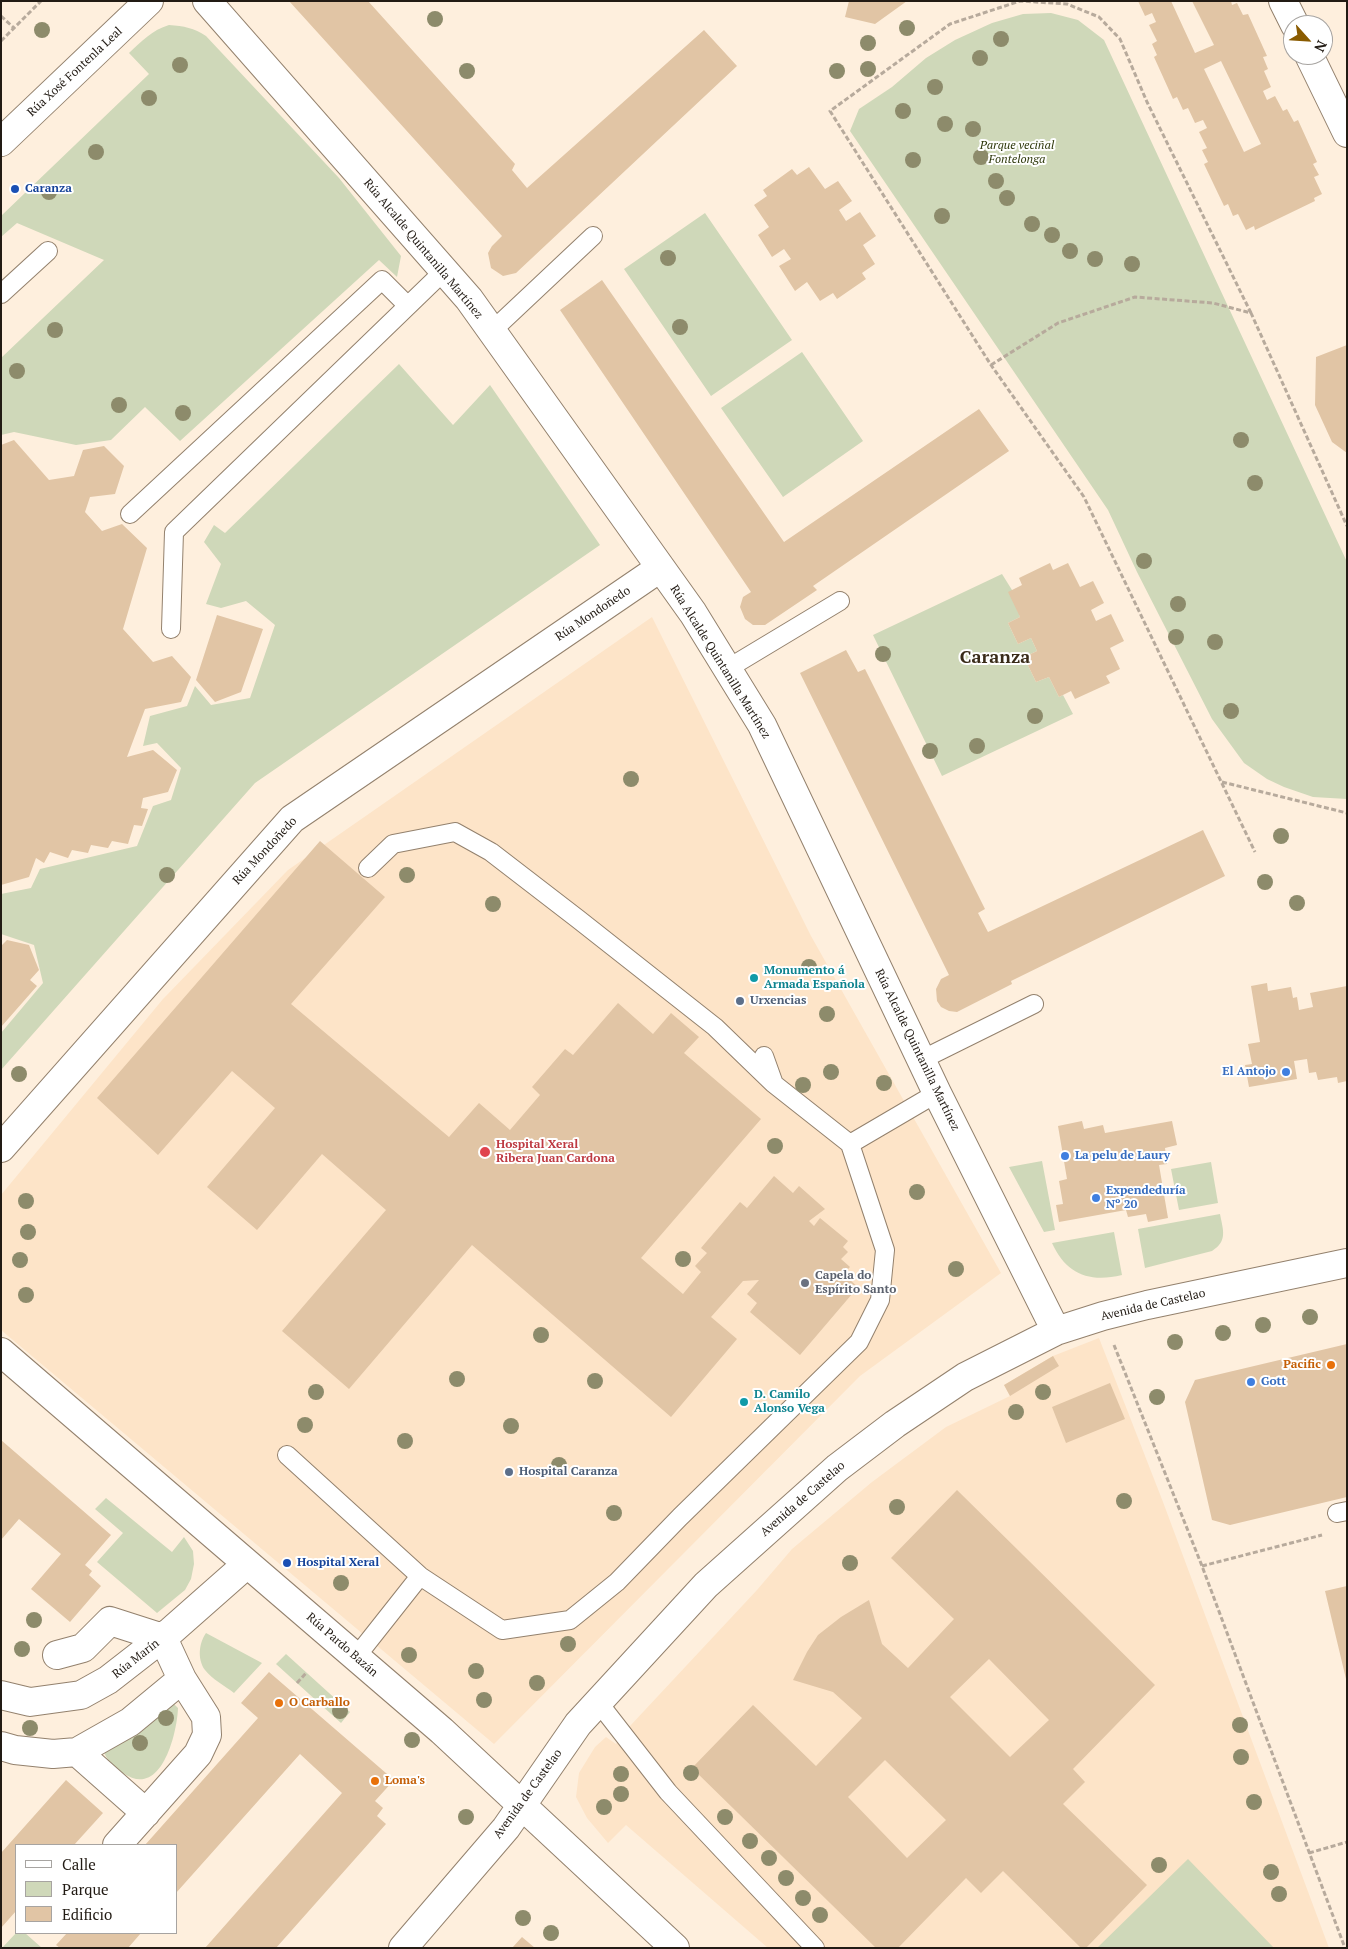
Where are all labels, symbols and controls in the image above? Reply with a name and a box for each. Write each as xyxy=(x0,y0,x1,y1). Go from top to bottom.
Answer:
north arrow xyxy=(1283,15,1333,65)
street label: Rúa Xosé Fontenla Leal xyxy=(25,24,125,120)
text: N xyxy=(1310,37,1332,55)
park label: Parque veciñal Fontelonga xyxy=(980,139,1054,167)
street label: Rúa Alcalde Quintanilla Martínez xyxy=(360,176,486,322)
place label: Caranza xyxy=(25,182,72,196)
marker: Caranza xyxy=(9,183,21,195)
street label: Rúa Alcalde Quintanilla Martínez xyxy=(667,583,773,741)
street label: Rúa Mondoñedo xyxy=(553,584,633,644)
district label: Caranza xyxy=(960,647,1030,669)
street label: Rúa Mondoñedo xyxy=(230,814,300,888)
place label: Monumento á Armada Española xyxy=(764,964,865,992)
street label: Rúa Alcalde Quintanilla Martínez xyxy=(871,967,963,1133)
marker: Monumento á Armada Española xyxy=(748,972,760,984)
place label: Urxencias xyxy=(750,994,806,1008)
marker: Urxencias xyxy=(734,995,746,1007)
place label: El Antojo xyxy=(1222,1065,1276,1079)
marker: El Antojo xyxy=(1280,1066,1292,1078)
place label: Hospital Xeral Ribera Juan Cardona xyxy=(496,1138,615,1166)
marker: Hospital Xeral Ribera Juan Cardona xyxy=(478,1145,492,1159)
place label: La pelu de Laury xyxy=(1075,1149,1170,1163)
marker: La pelu de Laury xyxy=(1059,1150,1071,1162)
place label: Expendeduría Nº 20 xyxy=(1106,1184,1186,1212)
marker: Expendeduría Nº 20 xyxy=(1090,1192,1102,1204)
place label: Capela do Espírito Santo xyxy=(815,1269,896,1297)
marker: Capela do Espírito Santo xyxy=(799,1277,811,1289)
street label: Avenida de Castelao xyxy=(1099,1286,1207,1324)
place label: Pacific xyxy=(1283,1358,1321,1372)
marker: Pacific xyxy=(1325,1359,1337,1371)
place label: Gott xyxy=(1261,1375,1286,1389)
marker: Gott xyxy=(1245,1376,1257,1388)
place label: D. Camilo Alonso Vega xyxy=(754,1388,825,1416)
marker: D. Camilo Alonso Vega xyxy=(738,1396,750,1408)
street label: Avenida de Castelao xyxy=(758,1458,848,1540)
place label: Hospital Caranza xyxy=(519,1465,618,1479)
marker: Hospital Caranza xyxy=(503,1466,515,1478)
place label: Hospital Xeral xyxy=(297,1556,379,1570)
marker: Hospital Xeral xyxy=(281,1557,293,1569)
street label: Rúa Pardo Bazán xyxy=(303,1610,381,1680)
street label: Rúa Marín xyxy=(110,1636,162,1682)
place label: O Carballo xyxy=(289,1696,350,1710)
marker: O Carballo xyxy=(273,1697,285,1709)
street label: Avenida de Castelao xyxy=(491,1746,565,1842)
place label: Loma's xyxy=(385,1774,425,1788)
marker: Loma's xyxy=(369,1775,381,1787)
legend xyxy=(15,1844,178,1934)
text: Calle xyxy=(62,1854,96,1874)
text: Parque xyxy=(62,1879,109,1899)
text: Edificio xyxy=(62,1904,112,1924)

